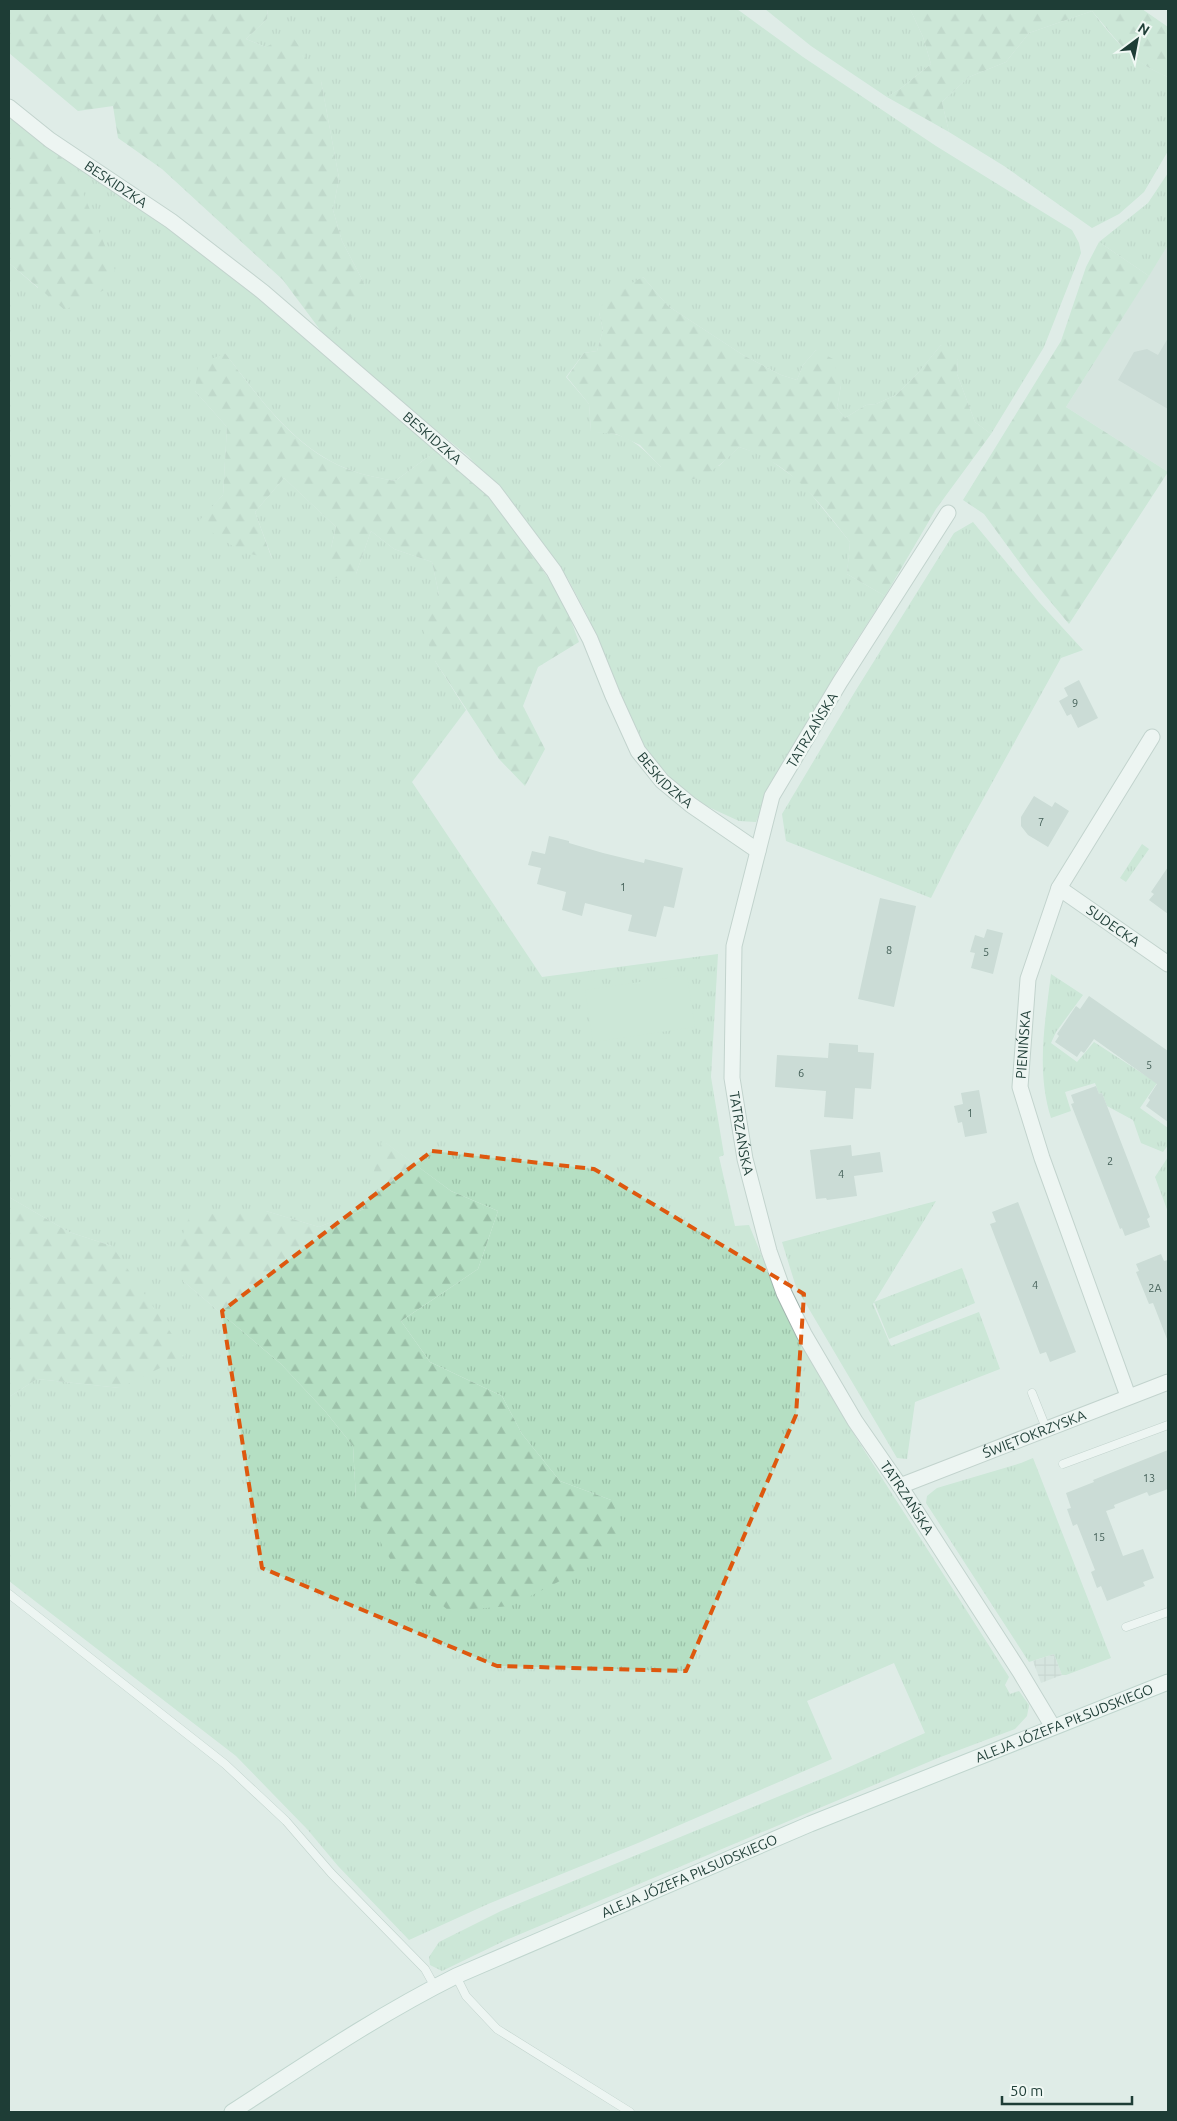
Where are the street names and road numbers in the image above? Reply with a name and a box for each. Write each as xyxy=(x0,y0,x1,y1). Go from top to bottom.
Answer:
street label: BESKIDZKA xyxy=(82,157,150,211)
street label: BESKIDZKA xyxy=(400,408,465,468)
street label: TATRZAŃSKA xyxy=(782,689,841,770)
street label: BESKIDZKA xyxy=(634,749,696,811)
street label: SUDECKA xyxy=(1083,902,1143,950)
street label: PIENIŃSKA xyxy=(1013,1010,1034,1079)
street label: TATRZAŃSKA xyxy=(726,1090,757,1177)
street label: ŚWIĘTOKRZYSKA xyxy=(980,1407,1088,1461)
street label: TATRZAŃSKA xyxy=(877,1458,937,1538)
street label: ALEJA JÓZEFA PIŁSUDSKIEGO xyxy=(973,1681,1156,1766)
street label: ALEJA JÓZEFA PIŁSUDSKIEGO xyxy=(599,1831,780,1921)

